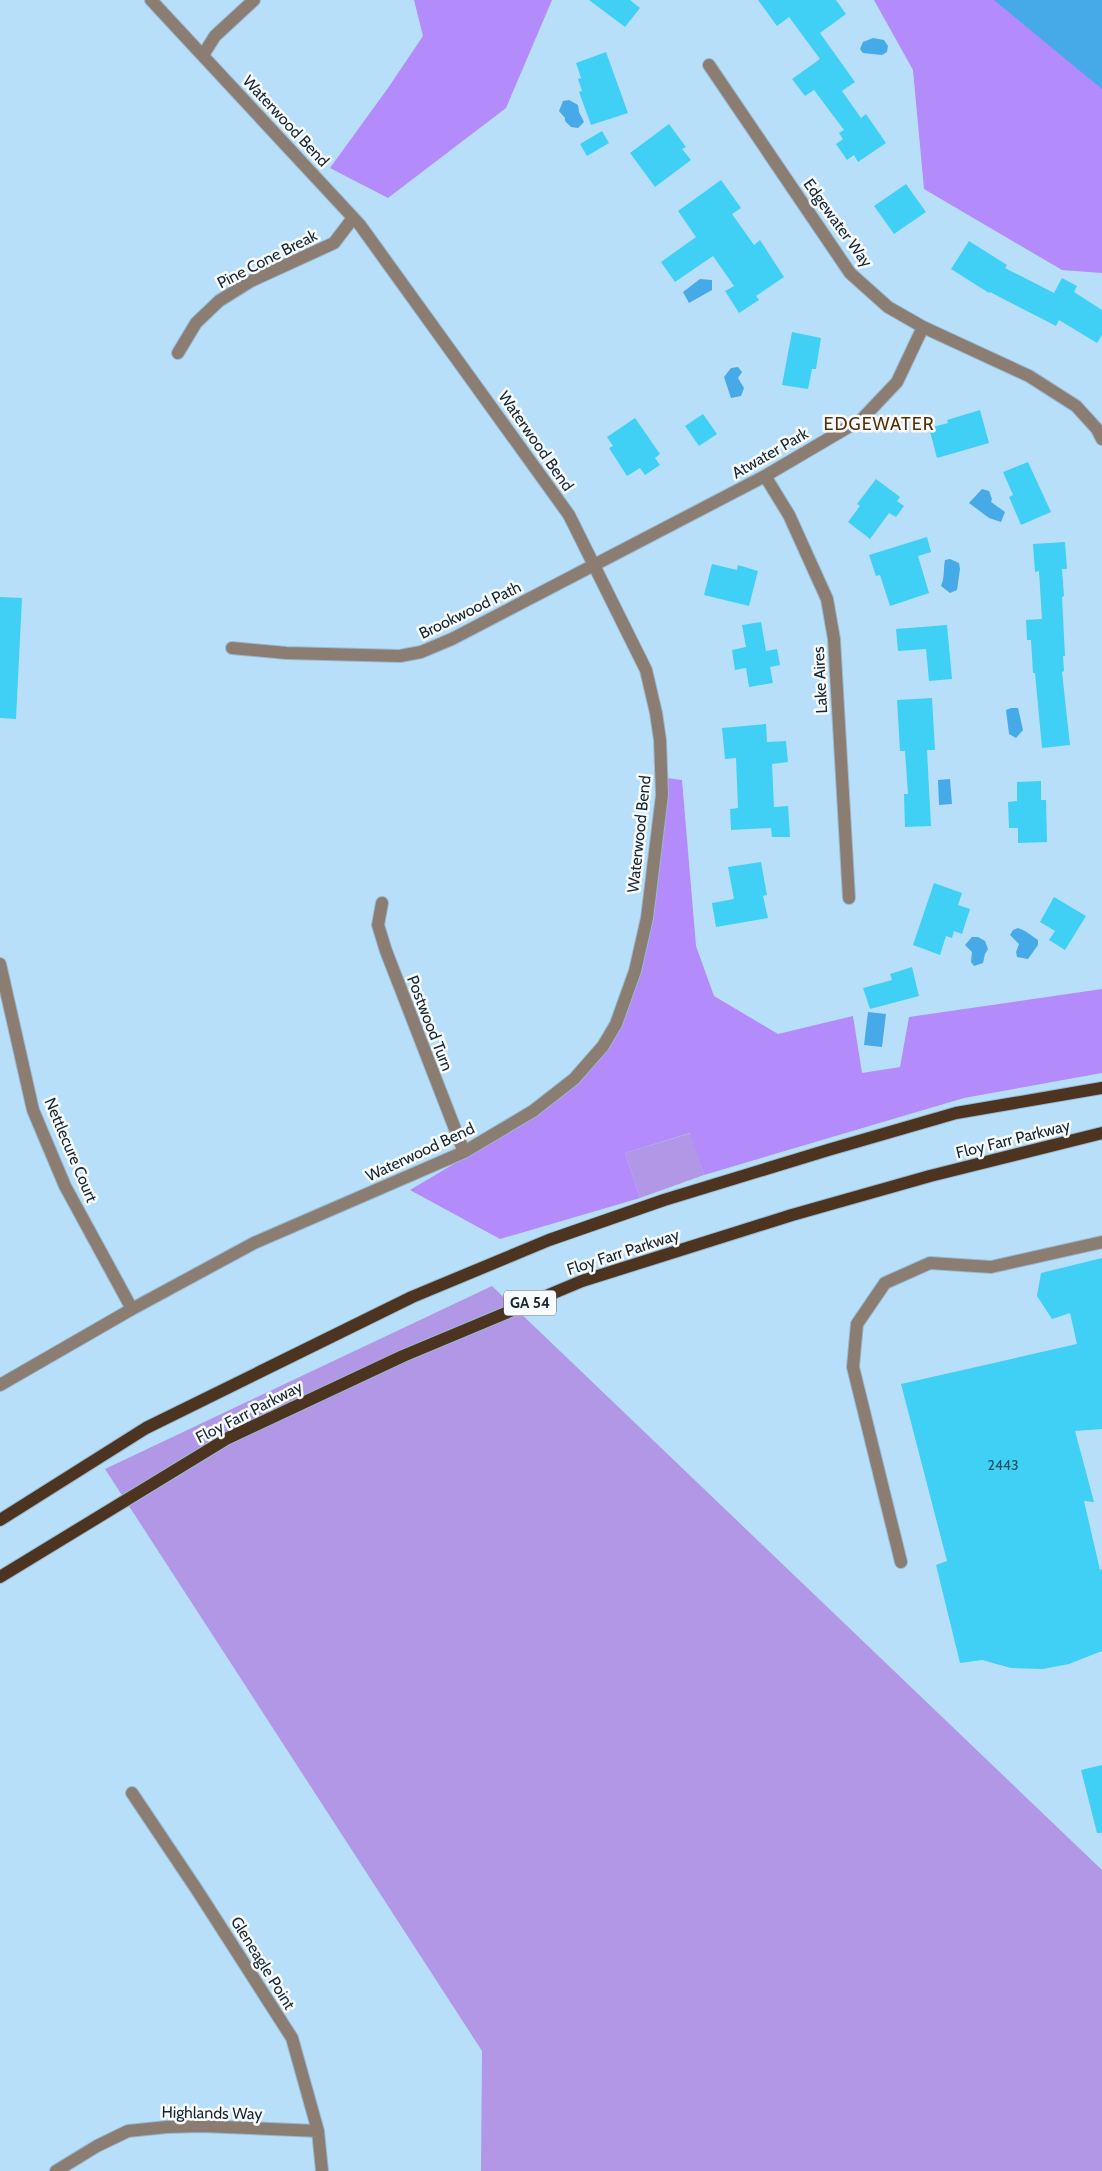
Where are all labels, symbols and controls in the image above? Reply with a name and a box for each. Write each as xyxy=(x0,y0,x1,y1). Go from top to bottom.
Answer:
street label: Waterwood Bend xyxy=(239,71,333,171)
street label: Edgewater Way xyxy=(800,175,876,271)
street label: Pine Cone Break xyxy=(214,225,321,292)
street label: Waterwood Bend xyxy=(494,387,578,495)
district label: EDGEWATER xyxy=(823,413,935,435)
street label: Atwater Park xyxy=(728,423,812,482)
street label: Brookwood Path xyxy=(416,577,524,643)
street label: Lake Aires xyxy=(809,646,831,714)
street label: Waterwood Bend xyxy=(623,774,655,894)
street label: Postwood Turn xyxy=(403,973,457,1074)
street label: Nettlecure Court xyxy=(40,1095,102,1206)
street label: Floy Farr Parkway xyxy=(954,1116,1072,1162)
street label: Waterwood Bend xyxy=(363,1119,477,1185)
street label: Floy Farr Parkway xyxy=(564,1225,682,1279)
road number: GA 54 xyxy=(504,1290,556,1316)
street label: Floy Farr Parkway xyxy=(193,1377,305,1447)
house number: 2443 xyxy=(987,1456,1019,1474)
street label: Gleneagle Point xyxy=(227,1913,300,2014)
street label: Highlands Way xyxy=(162,2103,262,2123)

